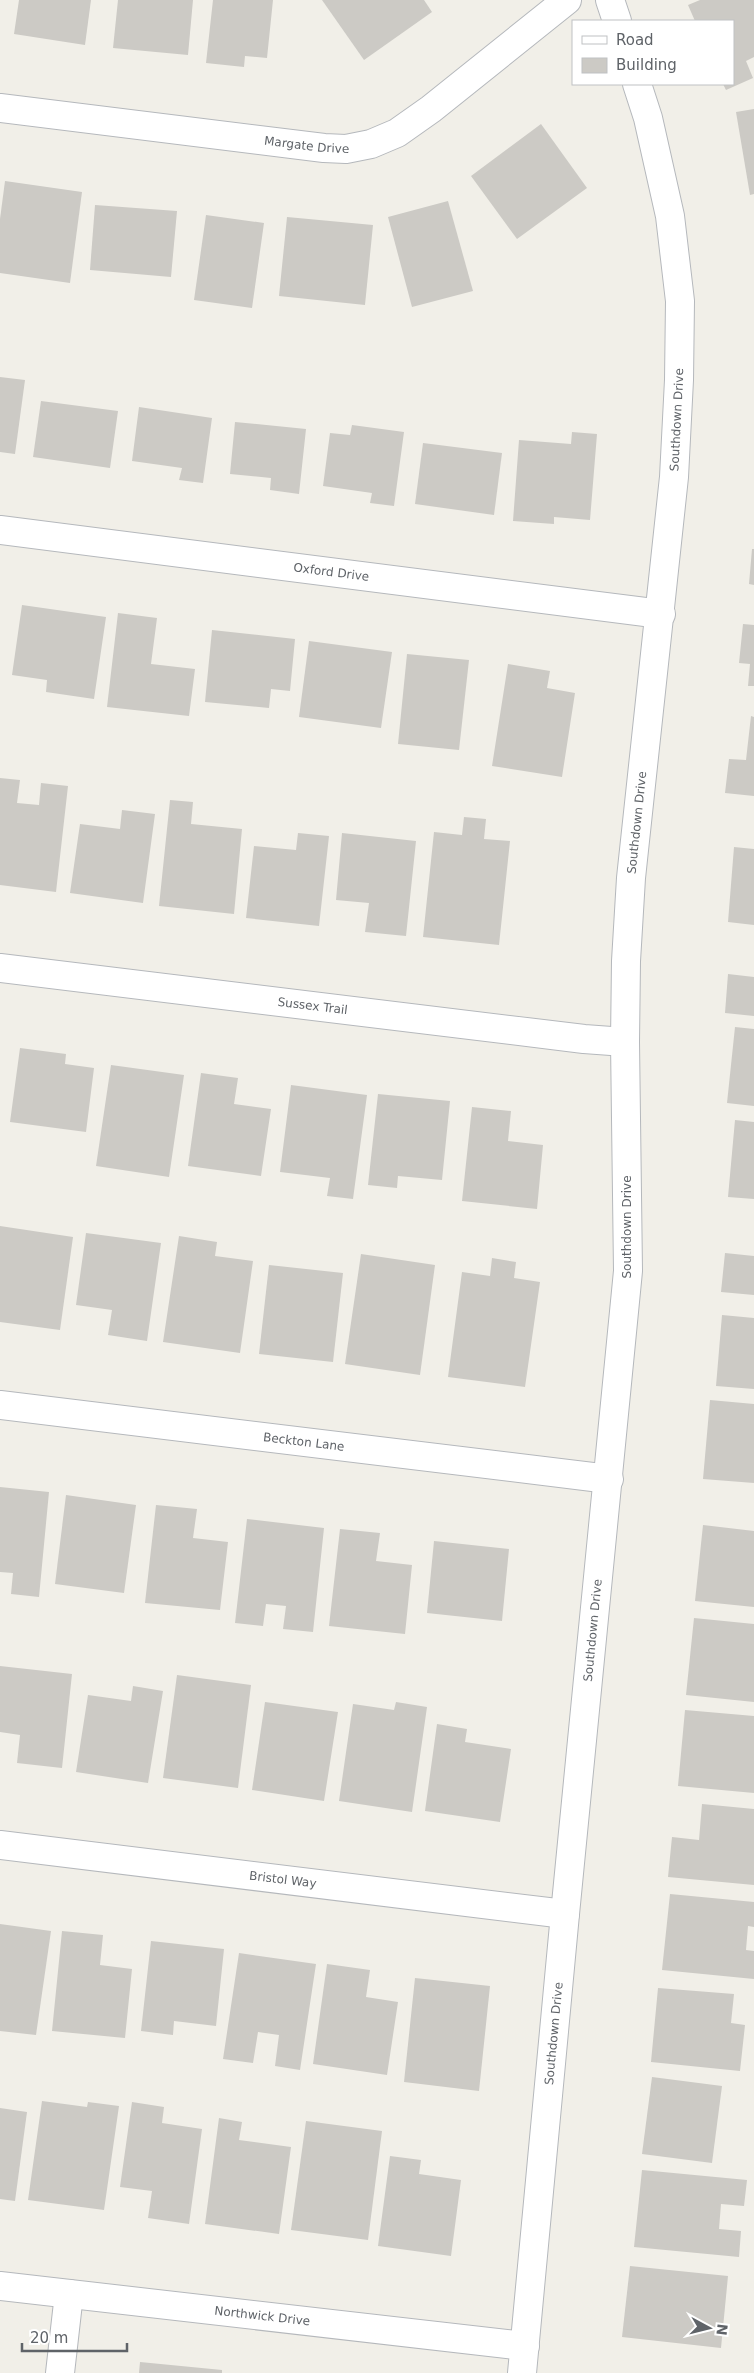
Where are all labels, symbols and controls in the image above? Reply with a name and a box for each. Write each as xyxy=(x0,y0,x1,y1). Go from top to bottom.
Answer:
legend xyxy=(572,20,734,85)
text: Road xyxy=(616,31,654,49)
text: Building xyxy=(616,56,677,74)
street label: Margate Drive xyxy=(263,134,350,156)
street label: Southdown Drive xyxy=(667,368,686,472)
street label: Oxford Drive xyxy=(293,560,370,584)
street label: Southdown Drive xyxy=(624,771,649,875)
street label: Sussex Trail xyxy=(277,995,349,1017)
street label: Southdown Drive xyxy=(620,1175,634,1279)
street label: Beckton Lane xyxy=(262,1430,345,1454)
street label: Southdown Drive xyxy=(581,1578,605,1682)
street label: Bristol Way xyxy=(249,1869,317,1891)
street label: Southdown Drive xyxy=(542,1981,566,2086)
north arrow xyxy=(684,2303,734,2353)
street label: Northwick Drive xyxy=(214,2304,311,2328)
scale bar xyxy=(22,2320,128,2352)
text: N xyxy=(713,2323,731,2336)
text: 20 m xyxy=(30,2329,68,2347)

